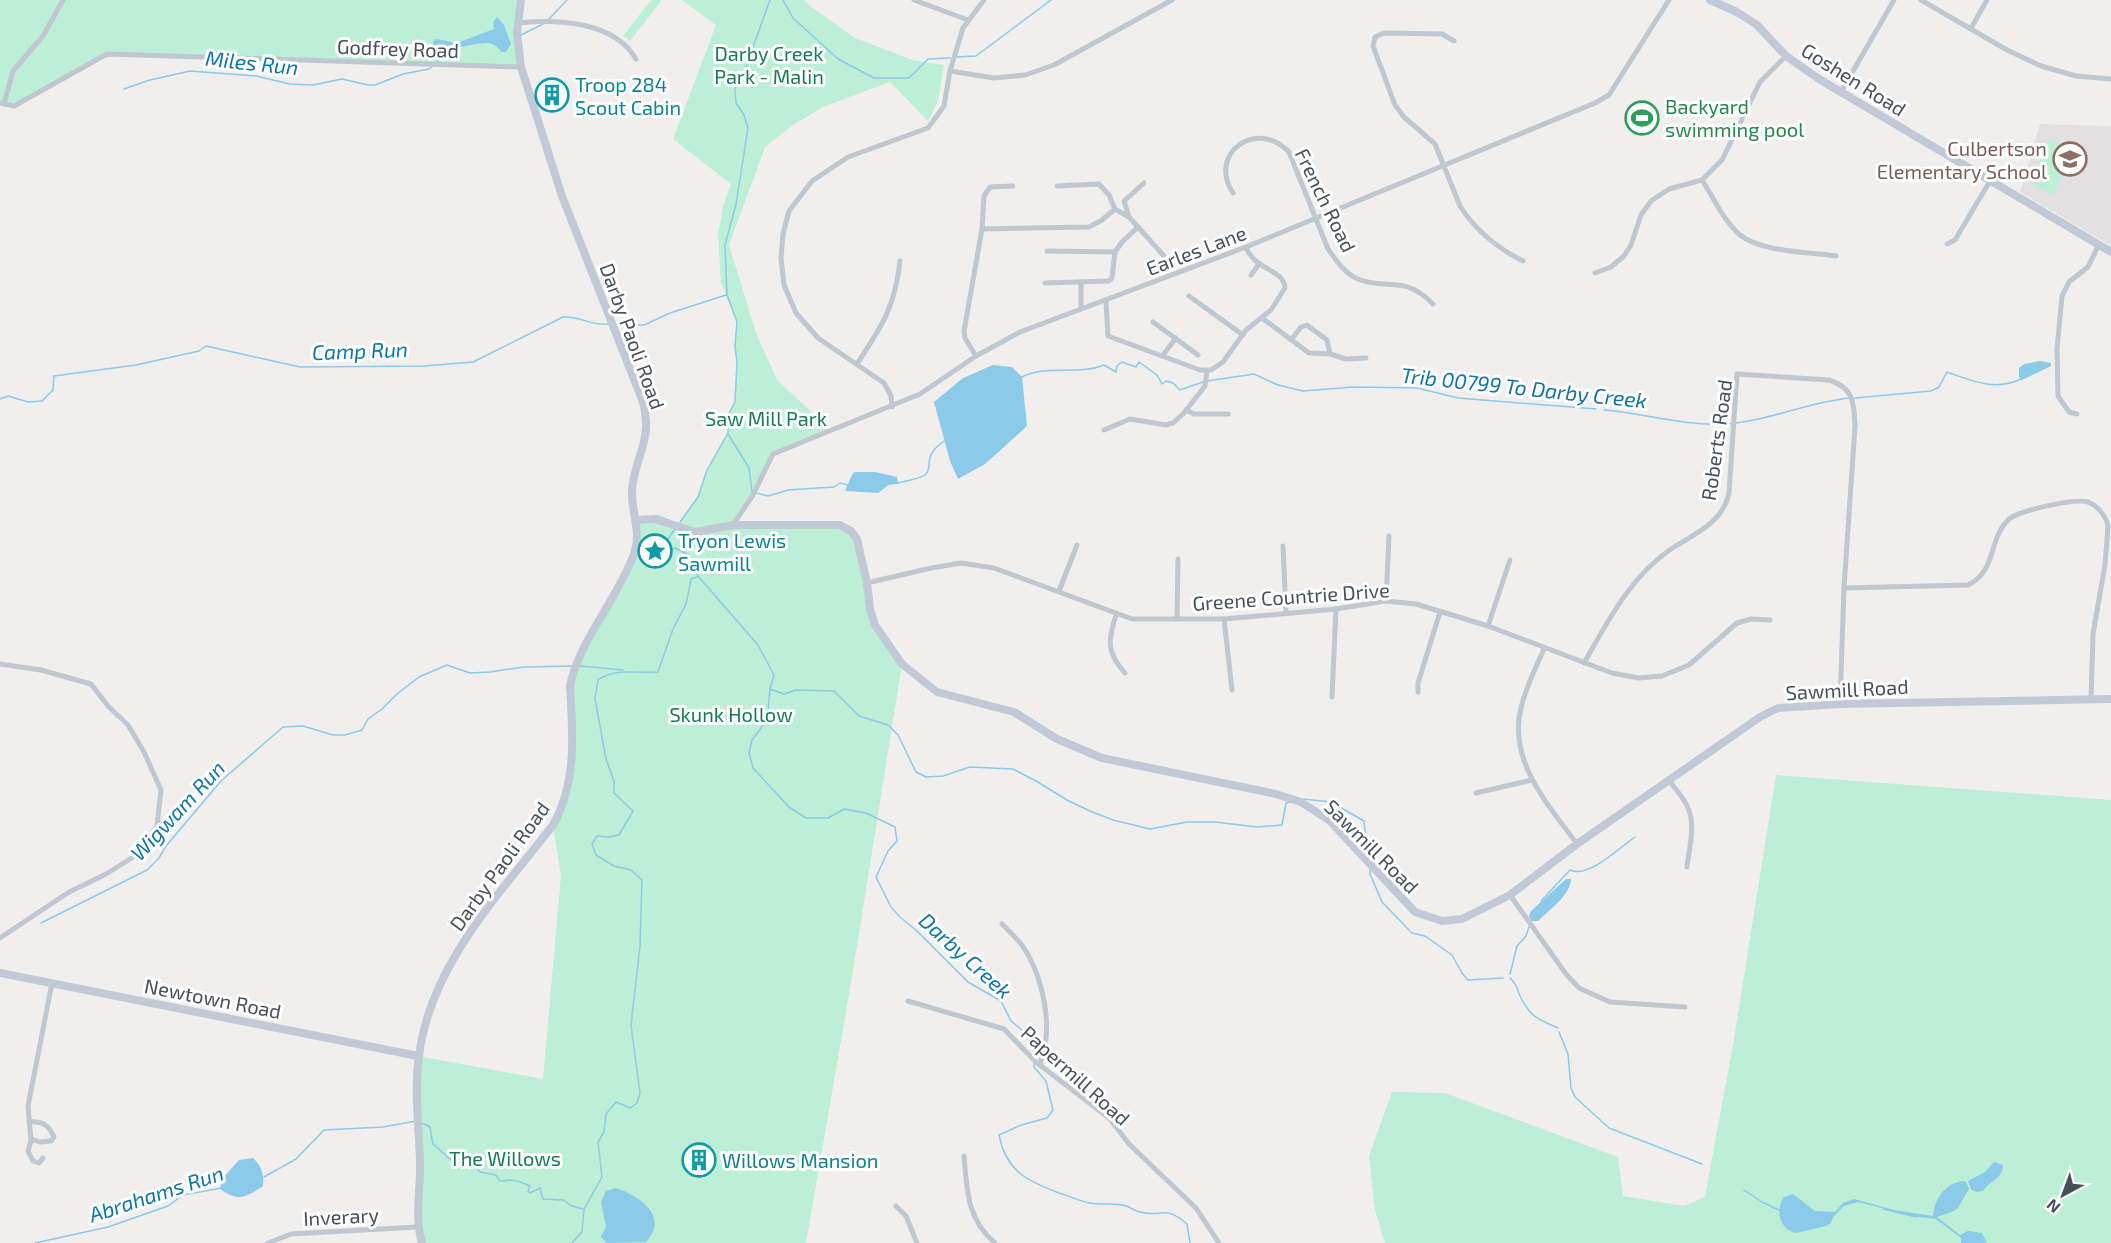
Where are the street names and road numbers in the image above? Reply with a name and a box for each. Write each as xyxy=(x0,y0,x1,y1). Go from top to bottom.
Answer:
street label: Godfrey Road xyxy=(337,34,459,62)
street label: Goshen Road xyxy=(1797,37,1911,121)
street label: French Road xyxy=(1291,144,1361,256)
street label: Earles Lane xyxy=(1143,220,1249,280)
street label: Darby Paoli Road xyxy=(595,260,671,412)
street label: Roberts Road xyxy=(1696,378,1736,502)
street label: Greene Countrie Drive xyxy=(1192,577,1390,615)
street label: Sawmill Road xyxy=(1785,674,1909,704)
street label: Sawmill Road xyxy=(1320,794,1424,898)
street label: Darby Paoli Road xyxy=(444,797,554,935)
street label: Newtown Road xyxy=(143,973,283,1023)
street label: Papermill Road xyxy=(1017,1020,1135,1130)
street label: Inverary xyxy=(303,1202,380,1230)

